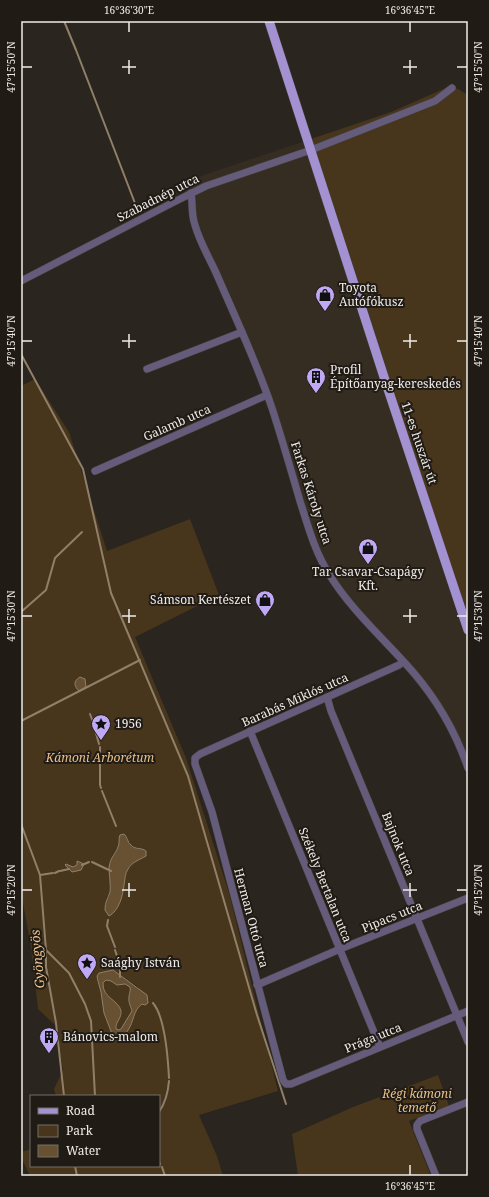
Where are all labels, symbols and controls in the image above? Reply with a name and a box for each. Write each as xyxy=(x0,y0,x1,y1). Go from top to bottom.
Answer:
text: 16°36'30"E xyxy=(104,3,154,17)
text: 16°36'45"E xyxy=(385,3,435,17)
text: 47°15'50"N xyxy=(4,41,18,93)
text: 47°15'50"N xyxy=(471,41,485,93)
street label: Szabadnép utca xyxy=(114,169,202,226)
place label: Toyota Autófókusz xyxy=(339,279,404,310)
shop icon: Toyota Autófókusz xyxy=(314,284,336,312)
text: 47°15'40"N xyxy=(4,315,18,367)
text: 47°15'40"N xyxy=(471,315,485,367)
place label: Profil Építőanyag-kereskedés xyxy=(330,361,461,392)
building icon: Profil Építőanyag-kereskedés xyxy=(305,366,327,394)
street label: 11-es huszár út xyxy=(397,399,442,486)
street label: Galamb utca xyxy=(140,400,213,445)
street label: Farkas Károly utca xyxy=(287,439,336,547)
shop icon: Tar Csavar-Csapágy Kft. xyxy=(357,537,379,565)
place label: Tar Csavar-Csapágy Kft. xyxy=(312,563,424,594)
shop icon: Sámson Kertészet xyxy=(254,589,276,617)
text: 47°15'30"N xyxy=(4,590,18,642)
text: 47°15'30"N xyxy=(471,590,485,642)
place label: Sámson Kertészet xyxy=(150,591,251,608)
street label: Barabás Miklós utca xyxy=(239,668,351,731)
place icon: 1956 xyxy=(90,713,112,741)
place label: 1956 xyxy=(115,715,142,732)
park label: Kámoni Arborétum xyxy=(45,749,154,766)
street label: Bajnok utca xyxy=(378,809,419,879)
street label: Székely Bertalan utca xyxy=(295,825,356,945)
text: 47°15'20"N xyxy=(4,864,18,916)
text: 47°15'20"N xyxy=(471,864,485,916)
street label: Herman Ottó utca xyxy=(230,866,273,970)
street label: Pipacs utca xyxy=(359,897,425,936)
water label: Gyöngyös xyxy=(25,929,49,989)
place icon: Saághy István xyxy=(76,952,98,980)
place label: Saághy István xyxy=(101,954,181,971)
street label: Prága utca xyxy=(342,1018,404,1057)
building icon: Bánovics-malom xyxy=(38,1026,60,1054)
place label: Bánovics-malom xyxy=(63,1028,158,1045)
park label: Régi kámoni temető xyxy=(381,1085,452,1116)
legend xyxy=(30,1095,160,1167)
text: Road xyxy=(66,1102,96,1119)
text: Park xyxy=(66,1122,94,1139)
text: Water xyxy=(66,1142,101,1159)
text: 16°36'45"E xyxy=(385,1179,435,1193)

